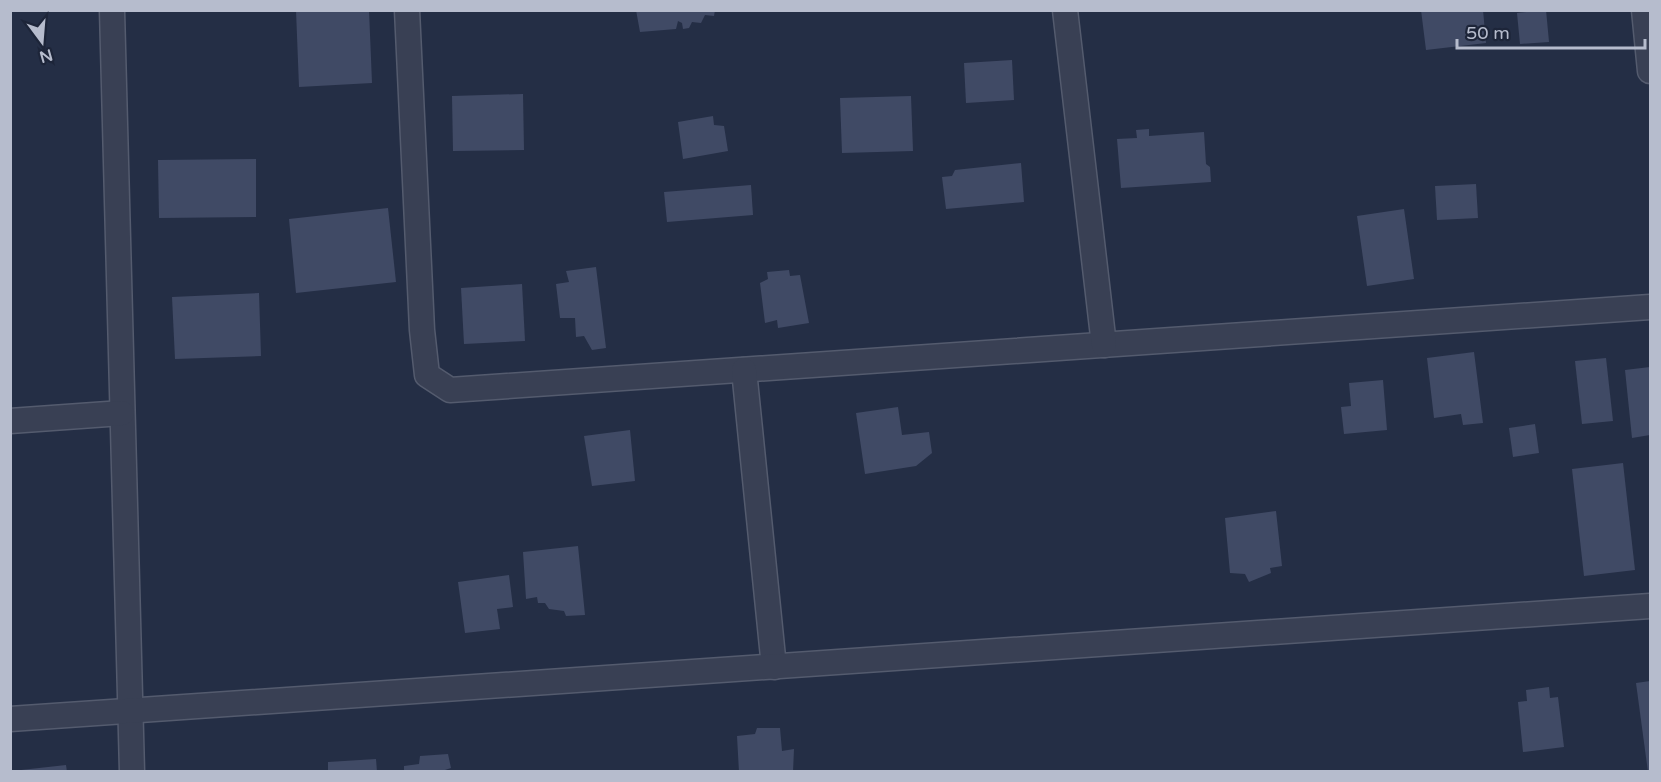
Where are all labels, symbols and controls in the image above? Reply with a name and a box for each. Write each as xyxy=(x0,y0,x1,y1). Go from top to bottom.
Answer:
north arrow xyxy=(12,12,72,72)
scale bar xyxy=(1457,12,1644,50)
text: 50 m xyxy=(1466,22,1510,44)
text: N xyxy=(37,44,55,67)

